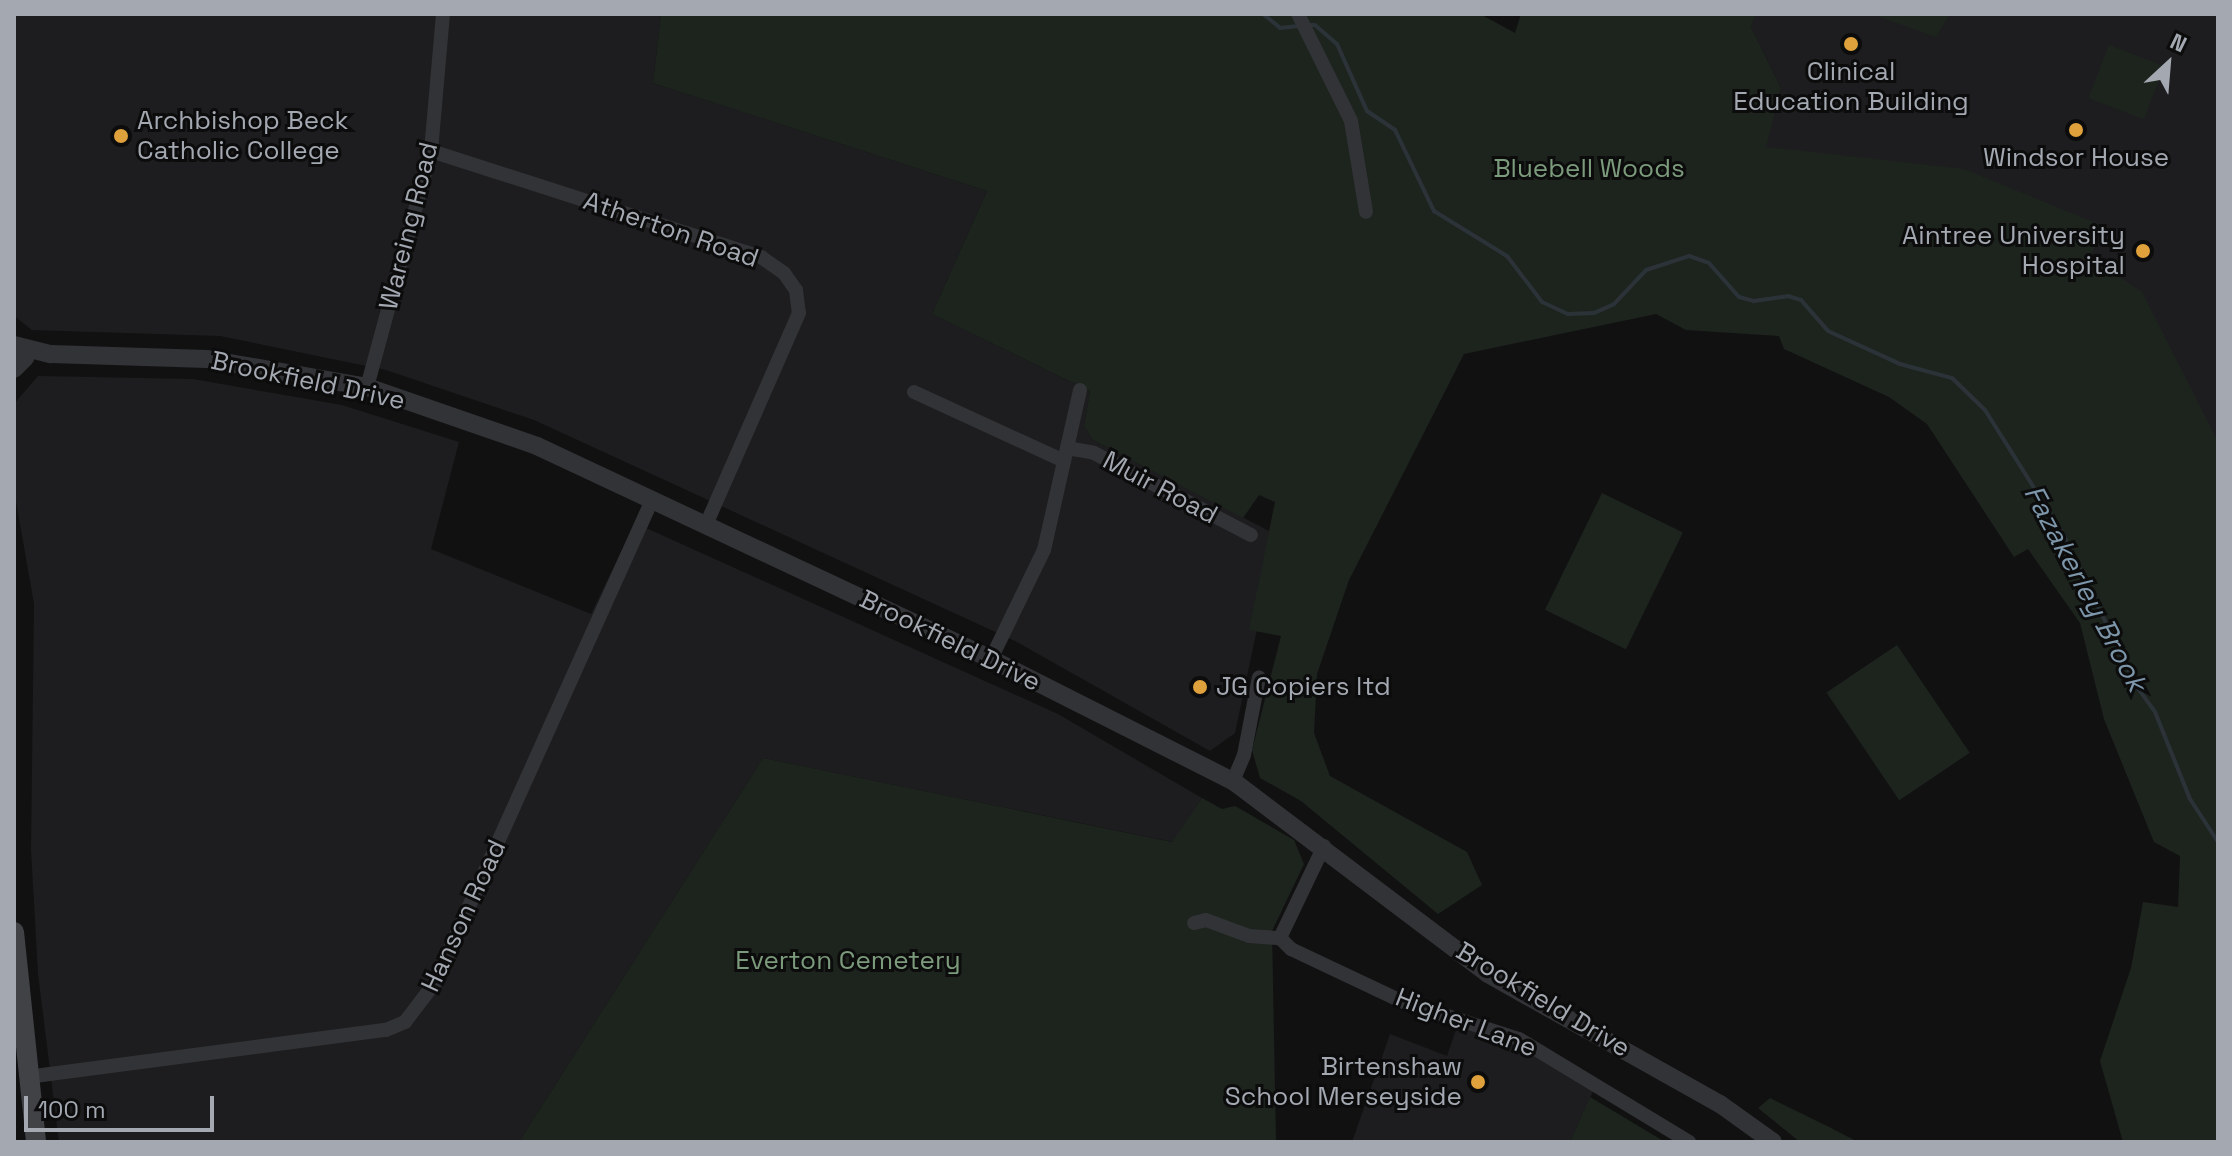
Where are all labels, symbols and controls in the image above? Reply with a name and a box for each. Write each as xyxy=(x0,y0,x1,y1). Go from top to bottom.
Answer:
north arrow xyxy=(2128,24,2208,104)
text: N xyxy=(2166,27,2191,58)
marker: Clinical Education Building xyxy=(1842,35,1860,53)
place label: Clinical Education Building xyxy=(1733,56,1969,118)
place label: Archbishop Beck Catholic College xyxy=(137,105,349,166)
marker: Windsor House xyxy=(2067,121,2085,139)
marker: Archbishop Beck Catholic College xyxy=(112,127,130,145)
street label: Wareing Road xyxy=(373,139,445,313)
place label: Windsor House xyxy=(1983,142,2169,174)
park label: Bluebell Woods xyxy=(1493,153,1685,185)
street label: Atherton Road xyxy=(579,185,763,275)
place label: Aintree University Hospital xyxy=(1902,220,2125,282)
marker: Aintree University Hospital xyxy=(2132,240,2154,262)
street label: Brookfield Drive xyxy=(208,345,408,417)
street label: Muir Road xyxy=(1097,445,1223,531)
water label: Fazakerley Brook xyxy=(2017,479,2155,697)
street label: Brookfield Drive xyxy=(854,584,1046,698)
place label: JG Copiers ltd xyxy=(1216,671,1391,703)
marker: JG Copiers ltd xyxy=(1191,678,1209,696)
street label: Hanson Road xyxy=(415,835,513,997)
street label: Brookfield Drive xyxy=(1450,936,1636,1064)
park label: Everton Cemetery xyxy=(735,945,961,977)
street label: Higher Lane xyxy=(1391,982,1541,1064)
place label: Birtenshaw School Merseyside xyxy=(1225,1051,1462,1112)
marker: Birtenshaw School Merseyside xyxy=(1469,1073,1487,1091)
scale bar xyxy=(28,1080,218,1130)
text: 100 m xyxy=(38,1094,106,1125)

